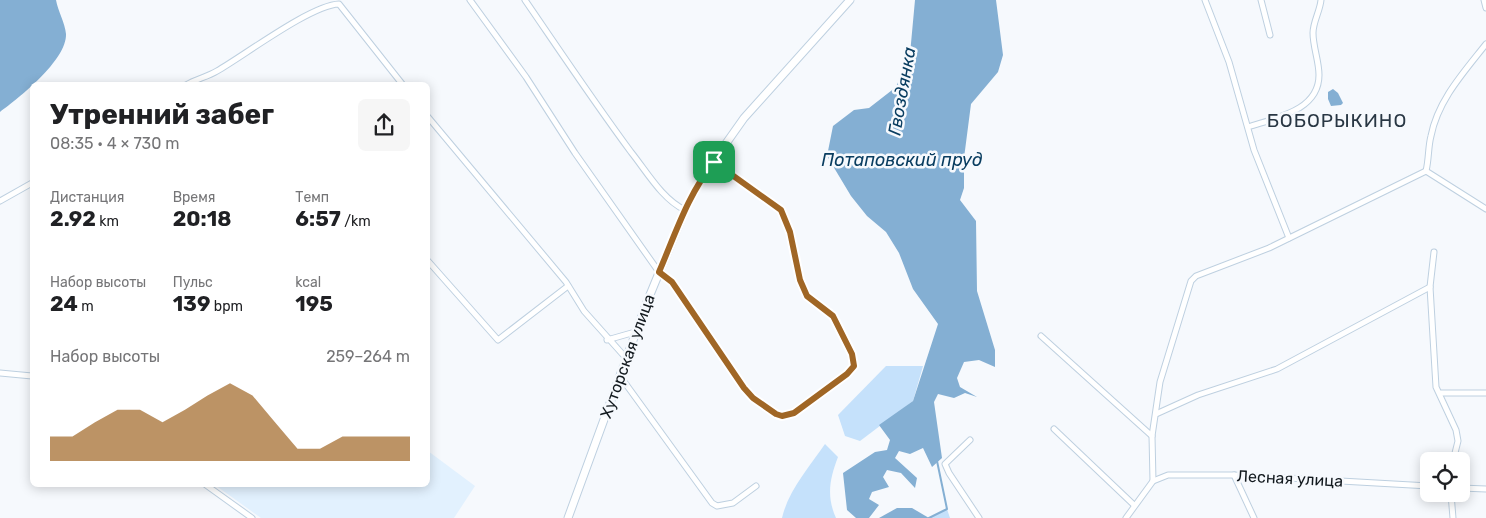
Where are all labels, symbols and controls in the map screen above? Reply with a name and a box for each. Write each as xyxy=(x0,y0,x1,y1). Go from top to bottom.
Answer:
water label: Гвоздянка xyxy=(883,45,921,137)
text: Утренний забег xyxy=(50,98,274,131)
button: share xyxy=(358,99,410,151)
district label: БОБОРЫКИНО xyxy=(1267,109,1407,132)
text: 08:35 · 4 × 730 m xyxy=(50,134,180,153)
pin xyxy=(693,141,735,183)
icon: arrive xyxy=(700,148,728,176)
water label: Потаповский пруд xyxy=(821,149,983,171)
text: Дистанция xyxy=(50,189,124,206)
text: Время xyxy=(173,189,215,206)
text: Темп xyxy=(295,189,329,206)
text: 2.92 xyxy=(50,206,96,231)
text: 20:18 xyxy=(173,206,231,231)
text: 6:57 xyxy=(295,206,341,231)
text: km xyxy=(96,213,119,230)
text: /km xyxy=(341,213,371,230)
text: Набор высоты xyxy=(50,274,146,291)
text: Пульс xyxy=(173,274,213,291)
text: kcal xyxy=(295,274,321,291)
text: 24 xyxy=(50,291,78,316)
text: 139 xyxy=(173,291,210,316)
text: 195 xyxy=(295,291,333,316)
street label: Хуторская улица xyxy=(596,292,659,421)
text: m xyxy=(78,298,94,315)
text: bpm xyxy=(210,298,243,315)
text: Набор высоты xyxy=(50,347,160,366)
text: 259–264 m xyxy=(326,347,410,366)
map controls xyxy=(1420,452,1470,502)
button: locate xyxy=(1420,452,1470,502)
street label: Лесная улица xyxy=(1236,466,1344,491)

